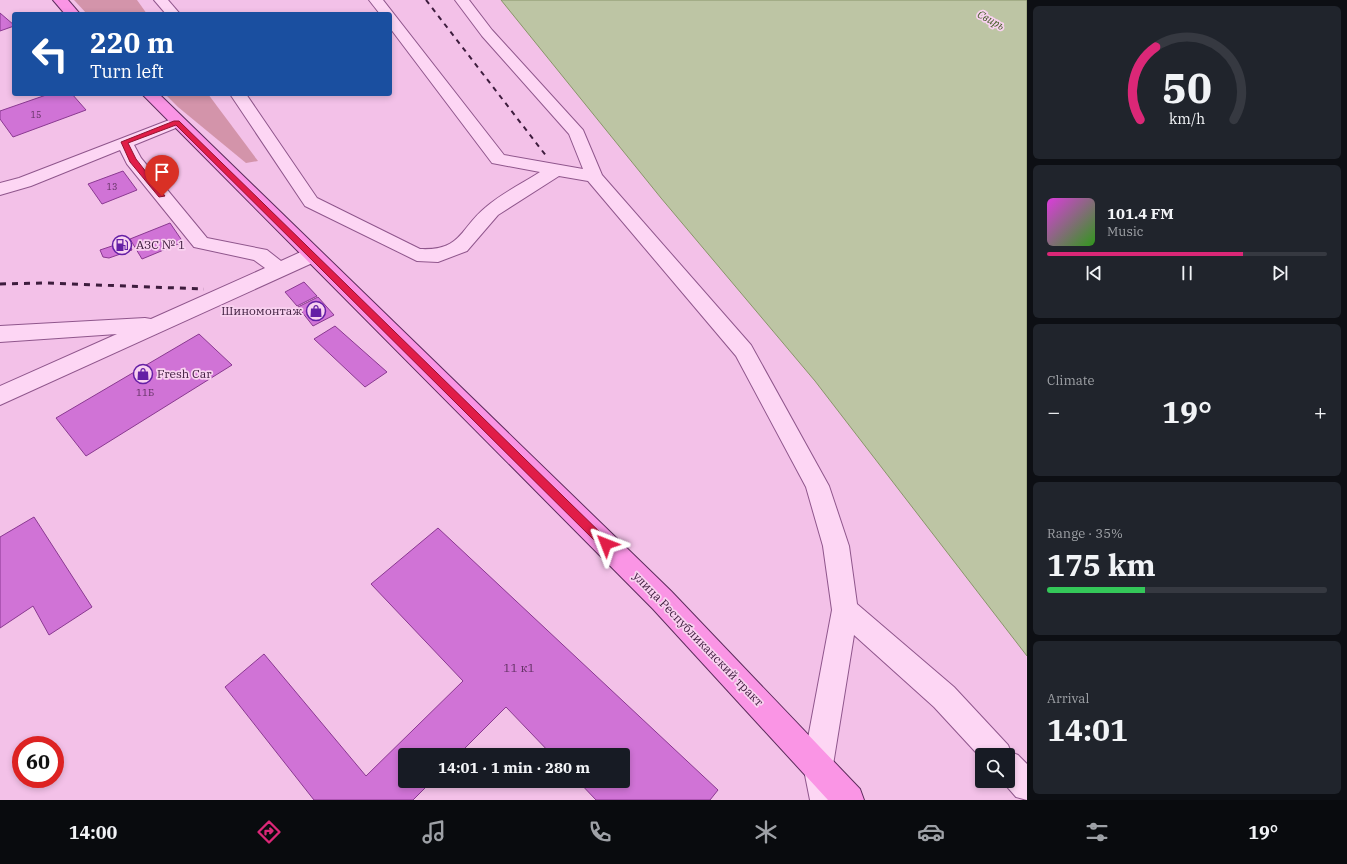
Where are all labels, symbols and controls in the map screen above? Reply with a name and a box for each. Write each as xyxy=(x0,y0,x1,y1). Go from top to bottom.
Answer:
water label: Свирь xyxy=(975,7,1007,33)
text: 220 m xyxy=(90,24,174,61)
icon: left xyxy=(24,28,76,80)
text: Turn left xyxy=(90,60,164,83)
text: 50 xyxy=(1162,60,1212,114)
house number: 15 xyxy=(31,109,41,120)
text: km/h xyxy=(1169,109,1205,128)
pin xyxy=(145,155,179,196)
icon: arrive xyxy=(151,161,173,183)
house number: 13 xyxy=(107,181,117,192)
text: 101.4 FM xyxy=(1107,204,1174,223)
text: Music xyxy=(1107,223,1144,240)
fuel station icon: АЗС № 1 xyxy=(111,234,133,256)
place label: АЗС № 1 xyxy=(136,237,185,252)
icon: previous xyxy=(1083,262,1105,284)
icon: pause xyxy=(1176,262,1198,284)
icon: next xyxy=(1269,262,1291,284)
shop icon: Шиномонтаж xyxy=(305,300,327,322)
place label: Шиномонтаж xyxy=(221,303,302,318)
shop icon: Fresh Car xyxy=(132,363,154,385)
place label: Fresh Car xyxy=(157,366,212,381)
text: Climate xyxy=(1047,372,1094,389)
house number: 11Б xyxy=(136,386,154,399)
text: 19° xyxy=(1162,392,1212,431)
text: − xyxy=(1047,397,1060,426)
text: + xyxy=(1314,397,1327,426)
position arrow xyxy=(585,523,627,565)
text: Range · 35% xyxy=(1047,525,1123,542)
text: 175 km xyxy=(1047,545,1156,584)
street label: улица Республиканский тракт xyxy=(630,568,767,709)
house number: 11 к1 xyxy=(503,660,535,675)
text: Arrival xyxy=(1047,690,1089,707)
text: 14:01 xyxy=(1047,710,1128,749)
speed limit sign: 60 xyxy=(12,736,64,788)
map controls xyxy=(975,748,1015,788)
button: search xyxy=(975,748,1015,788)
text: 14:01 · 1 min · 280 m xyxy=(438,758,590,777)
icon: directions xyxy=(255,818,283,846)
icon: music xyxy=(420,818,448,846)
icon: phone xyxy=(586,818,614,846)
icon: climate xyxy=(752,818,780,846)
icon: car xyxy=(917,818,945,846)
icon: filters xyxy=(1083,818,1111,846)
text: 14:00 xyxy=(69,821,117,844)
text: 19° xyxy=(1248,821,1278,844)

